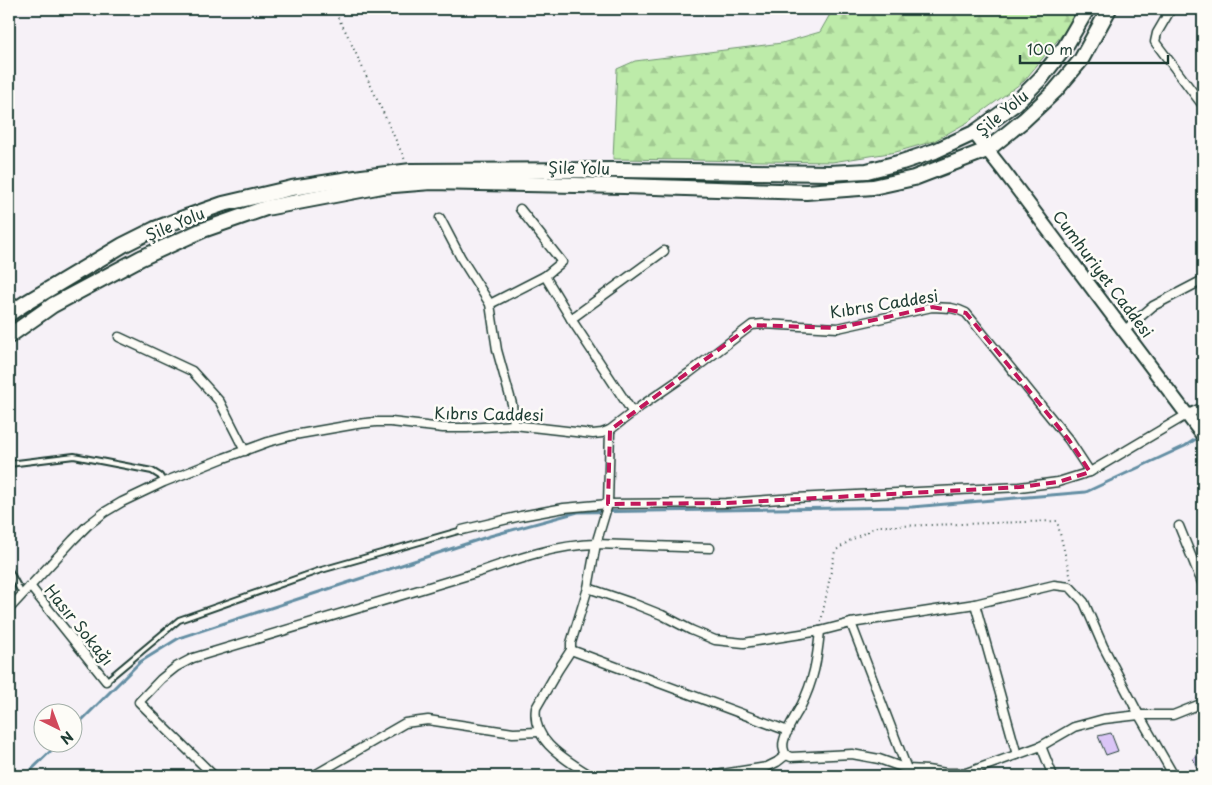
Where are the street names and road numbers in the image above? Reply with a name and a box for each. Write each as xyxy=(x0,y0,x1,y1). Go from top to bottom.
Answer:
street label: Şile Yolu xyxy=(970,83,1033,141)
street label: Şile Yolu xyxy=(548,154,610,180)
street label: Şile Yolu xyxy=(141,200,208,246)
street label: Cumhuriyet Caddesi xyxy=(1048,205,1160,342)
street label: Kıbrıs Caddesi xyxy=(828,283,940,323)
street label: Kıbrıs Caddesi xyxy=(434,400,544,426)
street label: Hasır Sokağı xyxy=(40,579,120,670)

